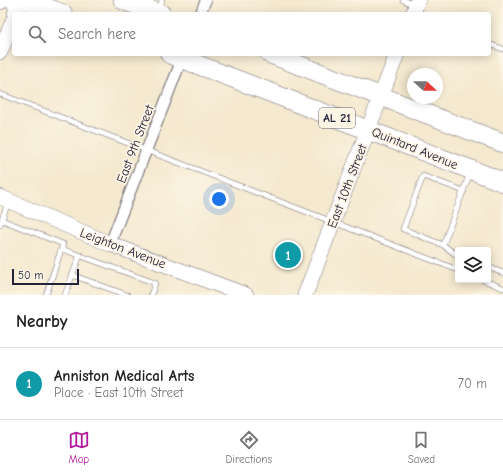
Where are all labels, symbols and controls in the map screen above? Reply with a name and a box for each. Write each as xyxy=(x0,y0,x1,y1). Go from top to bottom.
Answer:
search box xyxy=(12,12,491,56)
icon: search xyxy=(26,23,48,45)
text: Search here xyxy=(58,25,136,43)
north arrow xyxy=(407,68,443,104)
street label: East 9th Street xyxy=(113,102,157,185)
road number: AL 21 xyxy=(319,108,355,128)
street label: Quintard Avenue xyxy=(370,124,461,172)
street label: East 10th Street xyxy=(324,141,370,230)
your location xyxy=(209,189,229,209)
street label: Leighton Avenue xyxy=(78,225,169,271)
pin: 1 xyxy=(275,240,301,270)
map controls xyxy=(455,247,491,283)
button: layers xyxy=(455,247,491,283)
scale bar xyxy=(12,267,79,286)
text: 50 m xyxy=(18,269,43,282)
text: Nearby xyxy=(16,312,67,331)
text: Anniston Medical Arts xyxy=(54,367,195,385)
text: 1 xyxy=(26,376,32,391)
text: 70 m xyxy=(458,376,487,391)
text: Place · East 10th Street xyxy=(54,385,183,400)
tab: Map xyxy=(68,429,90,466)
tab: Directions xyxy=(226,429,272,466)
tab: Saved xyxy=(408,429,435,466)

